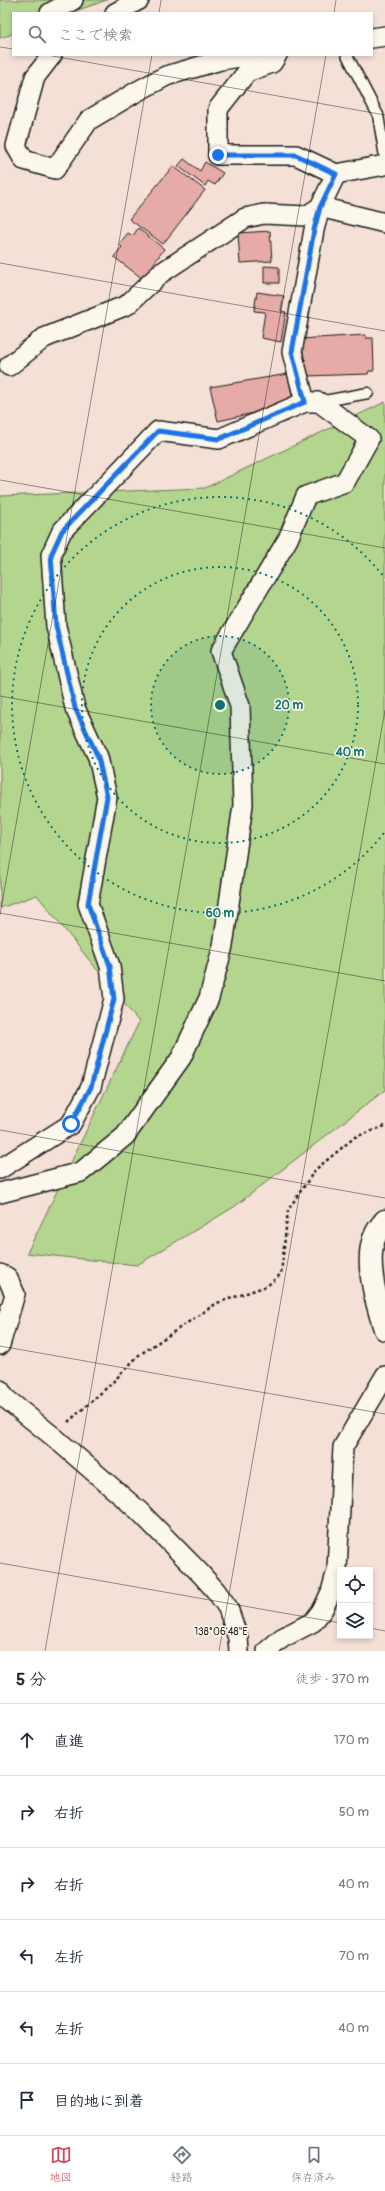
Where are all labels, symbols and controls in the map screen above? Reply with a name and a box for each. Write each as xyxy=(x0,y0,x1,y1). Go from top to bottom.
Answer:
search box xyxy=(12,12,373,56)
icon: search xyxy=(26,23,48,45)
text: ここで検索 xyxy=(58,26,133,45)
route end xyxy=(209,146,227,164)
centre of rings xyxy=(213,698,227,712)
text: 20 m xyxy=(275,698,303,713)
text: 40 m xyxy=(335,745,365,760)
text: 60 m xyxy=(206,906,235,921)
route start xyxy=(62,1115,80,1133)
map controls xyxy=(337,1567,373,1639)
button: locate xyxy=(337,1567,373,1603)
button: layers xyxy=(337,1603,373,1639)
text: 138°06'48"E xyxy=(194,1626,248,1638)
text: 5 分 xyxy=(16,1669,46,1690)
text: 徒歩 · 370 m xyxy=(296,1671,369,1687)
icon: ahead xyxy=(16,1729,38,1751)
text: 直進 xyxy=(54,1732,84,1751)
text: 170 m xyxy=(334,1732,369,1748)
icon: right xyxy=(16,1801,38,1823)
text: 右折 xyxy=(54,1804,84,1823)
text: 50 m xyxy=(339,1804,369,1820)
icon: right xyxy=(16,1873,38,1895)
text: 右折 xyxy=(54,1876,84,1895)
text: 40 m xyxy=(338,1876,369,1892)
icon: left xyxy=(16,1945,38,1967)
text: 左折 xyxy=(54,1948,84,1967)
text: 70 m xyxy=(339,1948,369,1964)
icon: left xyxy=(16,2017,38,2039)
text: 左折 xyxy=(54,2020,84,2039)
text: 40 m xyxy=(338,2020,369,2036)
icon: arrive xyxy=(16,2089,38,2111)
text: 目的地に到着 xyxy=(54,2092,144,2111)
tab: 地図 xyxy=(50,2144,72,2184)
tab: 経路 xyxy=(171,2144,193,2184)
tab: 保存済み xyxy=(292,2144,336,2184)

